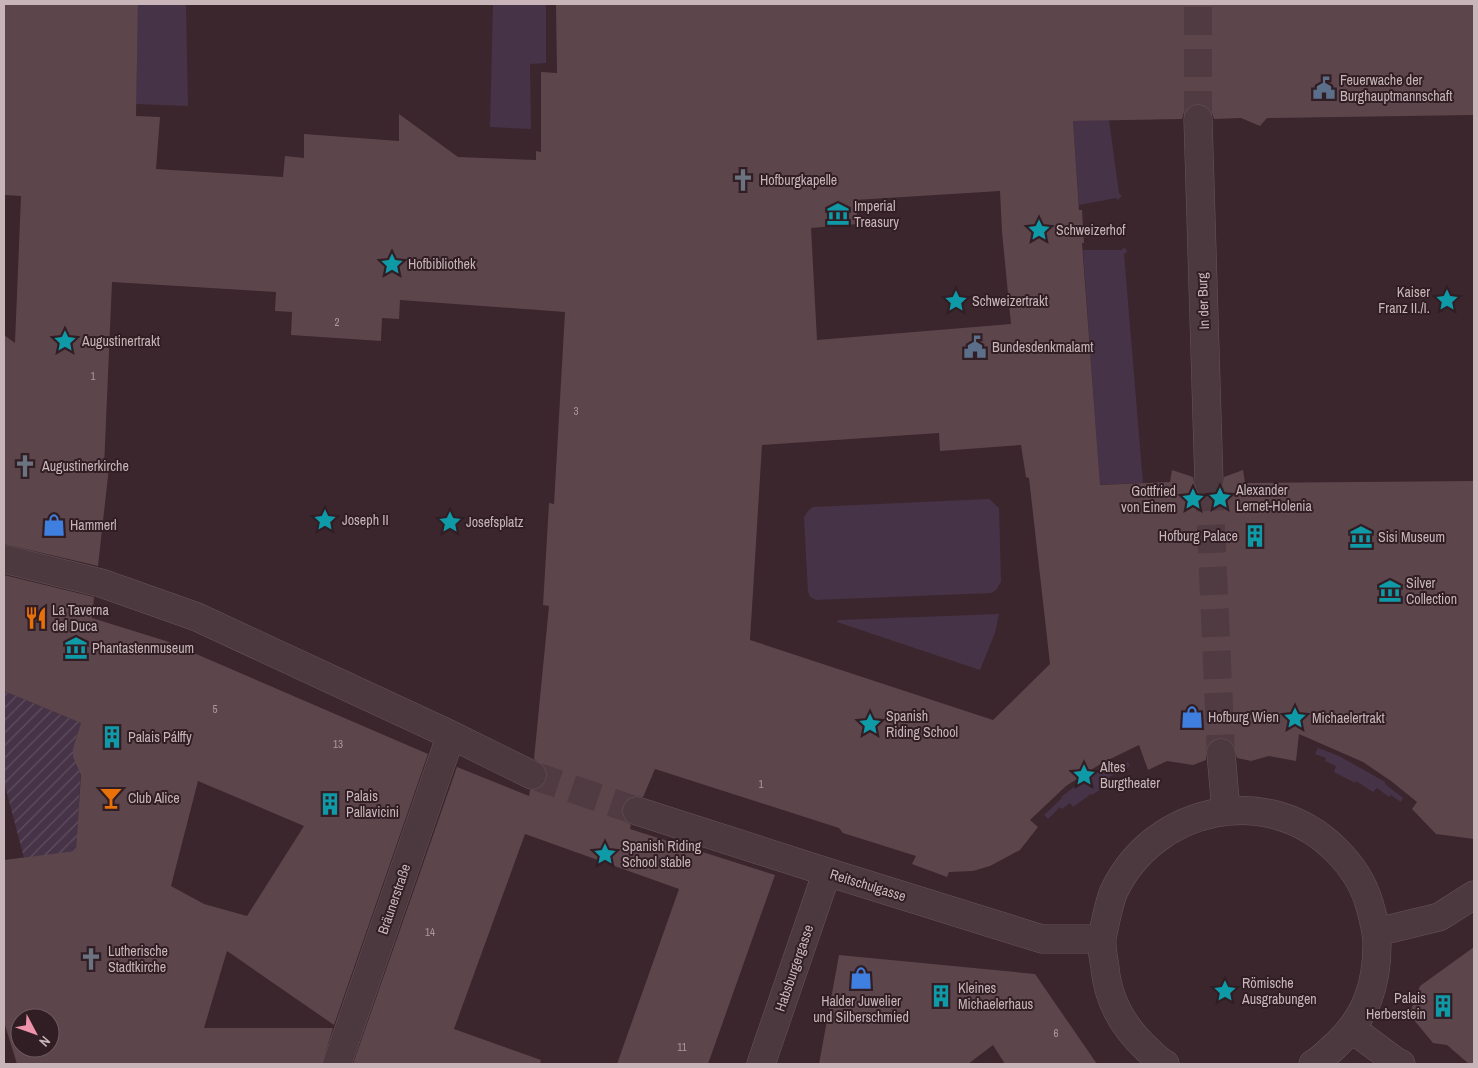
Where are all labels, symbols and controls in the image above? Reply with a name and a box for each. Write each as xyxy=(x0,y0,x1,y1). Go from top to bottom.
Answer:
place label: Feuerwache der Burghauptmannschaft xyxy=(1340,71,1452,105)
public building icon: Feuerwache der Burghauptmannschaft xyxy=(1311,75,1337,101)
church icon: Hofburgkapelle xyxy=(730,167,756,193)
place label: Hofburgkapelle xyxy=(760,171,837,189)
place label: Imperial Treasury xyxy=(854,197,899,231)
museum icon: Imperial Treasury xyxy=(825,201,851,227)
place icon: Schweizerhof xyxy=(1026,217,1052,243)
place label: Schweizerhof xyxy=(1056,221,1126,239)
place icon: Hofbibliothek xyxy=(379,251,405,277)
place label: Hofbibliothek xyxy=(408,255,476,273)
street label: In der Burg xyxy=(1193,272,1213,330)
place label: Kaiser Franz II./I. xyxy=(1378,283,1430,317)
place icon: Kaiser Franz II./I. xyxy=(1434,287,1460,313)
place icon: Schweizertrakt xyxy=(943,288,969,314)
place label: Schweizertrakt xyxy=(972,292,1048,310)
house number: 2 xyxy=(334,315,340,329)
place icon: Augustinertrakt xyxy=(52,328,78,354)
place label: Augustinertrakt xyxy=(81,332,160,350)
public building icon: Bundesdenkmalamt xyxy=(962,334,988,360)
place label: Bundesdenkmalamt xyxy=(992,338,1093,356)
house number: 1 xyxy=(90,369,96,383)
house number: 3 xyxy=(573,404,579,418)
church icon: Augustinerkirche xyxy=(12,453,38,479)
place label: Augustinerkirche xyxy=(41,457,129,475)
place label: Alexander Lernet-Holenia xyxy=(1235,481,1313,515)
place label: Gottfried von Einem xyxy=(1121,482,1176,516)
place icon: Alexander Lernet-Holenia xyxy=(1207,485,1233,511)
place icon: Gottfried von Einem xyxy=(1180,486,1206,512)
place icon: Joseph II xyxy=(312,507,338,533)
place icon: Josefsplatz xyxy=(437,509,463,535)
place label: Joseph II xyxy=(342,511,389,529)
shop icon: Hammerl xyxy=(41,512,67,538)
place label: Josefsplatz xyxy=(466,513,524,531)
place label: Hammerl xyxy=(70,516,117,534)
building icon: Hofburg Palace xyxy=(1242,523,1268,549)
museum icon: Sisi Museum xyxy=(1348,524,1374,550)
place label: Hofburg Palace xyxy=(1159,527,1238,545)
place label: Sisi Museum xyxy=(1378,528,1445,546)
place label: Silver Collection xyxy=(1406,574,1457,608)
museum icon: Silver Collection xyxy=(1377,578,1403,604)
place label: La Taverna del Duca xyxy=(52,601,109,635)
restaurant icon: La Taverna del Duca xyxy=(23,605,49,631)
museum icon: Phantastenmuseum xyxy=(63,635,89,661)
place label: Phantastenmuseum xyxy=(92,639,194,657)
house number: 5 xyxy=(212,702,218,716)
shop icon: Hofburg Wien xyxy=(1179,704,1205,730)
place icon: Michaelertrakt xyxy=(1282,705,1308,731)
place label: Spanish Riding School xyxy=(886,707,958,741)
place label: Hofburg Wien xyxy=(1208,708,1279,726)
place label: Michaelertrakt xyxy=(1312,709,1385,727)
place icon: Spanish Riding School xyxy=(857,711,883,737)
building icon: Palais Pálffy xyxy=(99,724,125,750)
place label: Palais Pálffy xyxy=(128,728,192,746)
house number: 13 xyxy=(333,737,343,751)
place label: Altes Burgtheater xyxy=(1099,758,1160,792)
place icon: Altes Burgtheater xyxy=(1071,762,1097,788)
house number: 1 xyxy=(758,777,764,791)
bar icon: Club Alice xyxy=(98,785,124,811)
place label: Palais Pallavicini xyxy=(346,787,399,821)
place label: Club Alice xyxy=(128,789,180,807)
building icon: Palais Pallavicini xyxy=(317,791,343,817)
place label: Spanish Riding School stable xyxy=(622,837,702,871)
place icon: Spanish Riding School stable xyxy=(592,841,618,867)
street label: Bräunerstraße xyxy=(374,861,414,937)
street label: Reitschulgasse xyxy=(828,865,908,905)
street label: Habsburgergasse xyxy=(771,922,817,1014)
house number: 14 xyxy=(425,925,435,939)
place label: Lutherische Stadtkirche xyxy=(108,942,168,976)
church icon: Lutherische Stadtkirche xyxy=(78,946,104,972)
shop icon: Halder Juwelier und Silberschmied xyxy=(848,965,874,991)
place label: Römische Ausgrabungen xyxy=(1241,974,1317,1008)
place icon: Römische Ausgrabungen xyxy=(1212,978,1238,1004)
place label: Kleines Michaelerhaus xyxy=(958,979,1034,1013)
building icon: Kleines Michaelerhaus xyxy=(928,983,954,1009)
place label: Palais Herberstein xyxy=(1366,989,1426,1023)
place label: Halder Juwelier und Silberschmied xyxy=(813,992,909,1026)
building icon: Palais Herberstein xyxy=(1430,993,1456,1019)
north arrow xyxy=(10,1008,60,1058)
house number: 6 xyxy=(1053,1026,1059,1040)
text: N xyxy=(35,1032,54,1051)
house number: 11 xyxy=(677,1040,687,1054)

